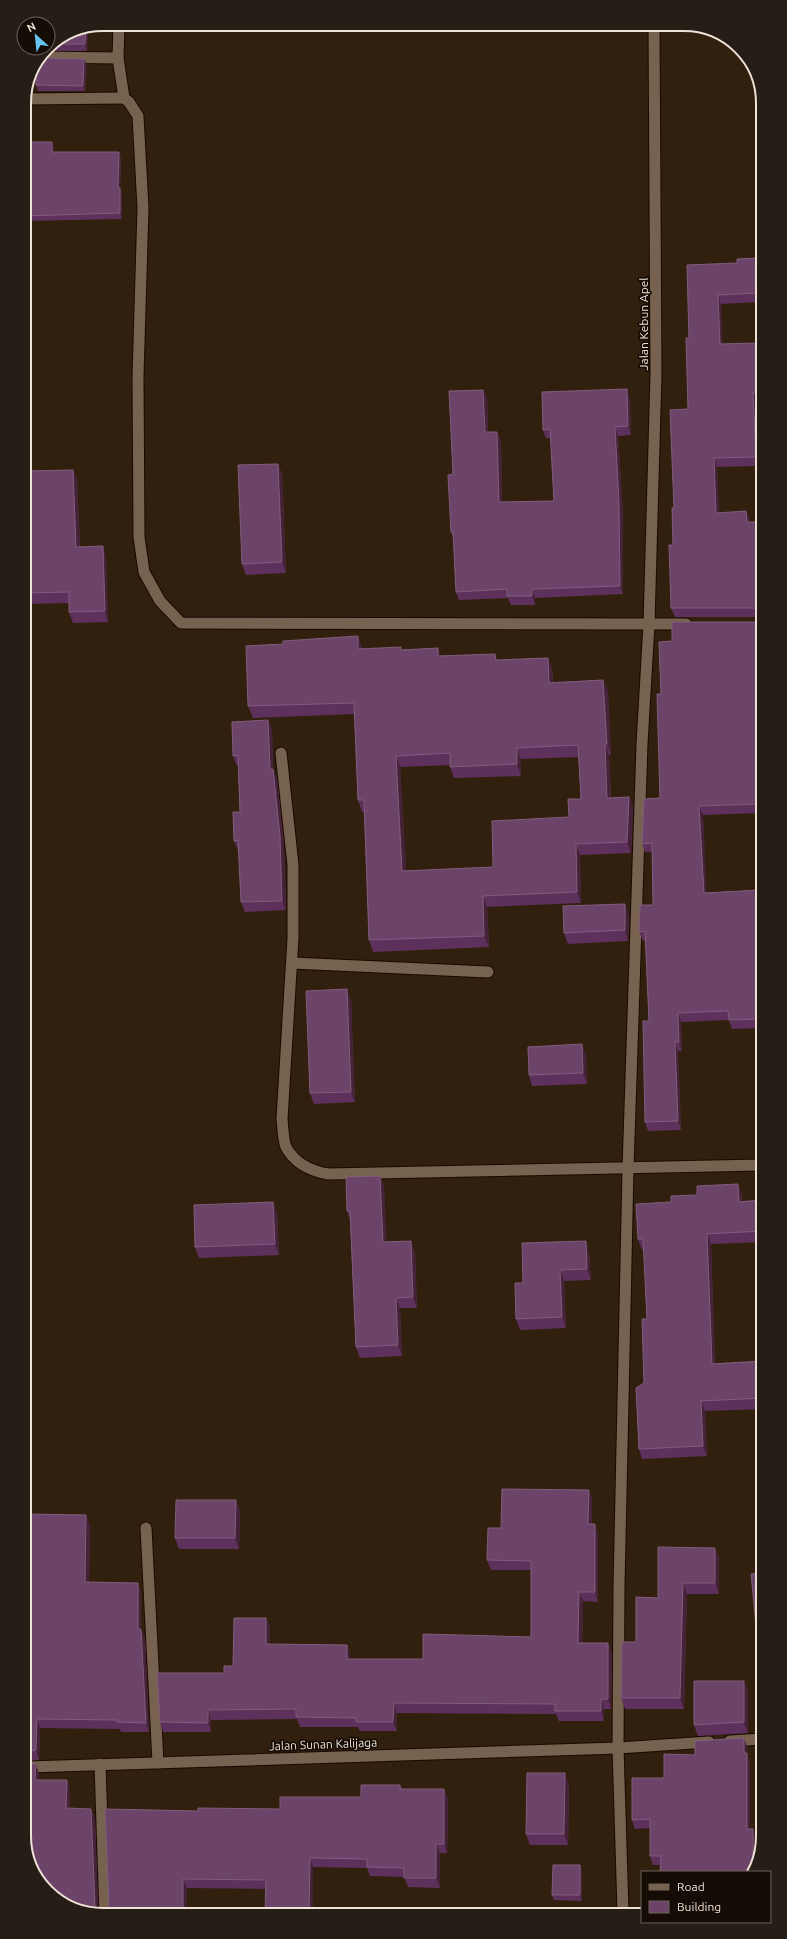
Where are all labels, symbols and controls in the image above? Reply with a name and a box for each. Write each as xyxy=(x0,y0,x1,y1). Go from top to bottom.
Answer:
north arrow xyxy=(16,16,56,56)
text: N xyxy=(25,20,38,34)
street label: Jalan Kebun Apel xyxy=(637,278,650,370)
street label: Jalan Sunan Kalijaga xyxy=(269,1736,377,1752)
legend xyxy=(641,1871,771,1923)
text: Road xyxy=(677,1880,705,1893)
text: Building xyxy=(677,1900,721,1913)

